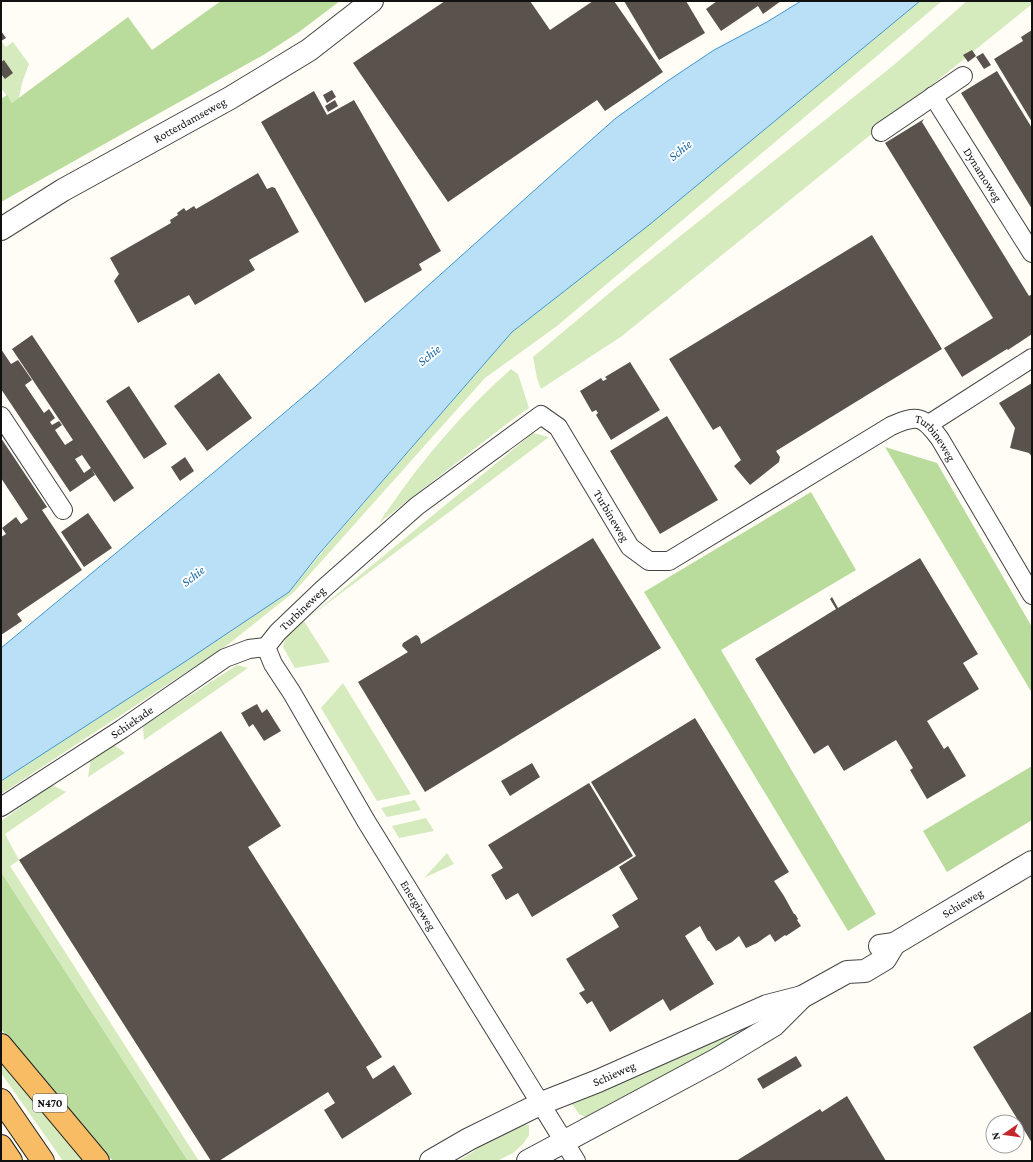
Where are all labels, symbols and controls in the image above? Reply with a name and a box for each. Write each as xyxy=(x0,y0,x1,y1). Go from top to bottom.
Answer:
street label: Rotterdamseweg xyxy=(151,94,229,146)
water label: Schie xyxy=(665,136,695,164)
street label: Dynamoweg xyxy=(960,145,1005,204)
water label: Schie xyxy=(414,341,444,369)
street label: Turbineweg xyxy=(914,412,959,464)
street label: Turbineweg xyxy=(590,487,632,544)
water label: Schie xyxy=(178,562,208,590)
street label: Turbineweg xyxy=(277,583,328,634)
street label: Schiekade xyxy=(108,703,156,741)
street label: Energieweg xyxy=(397,878,439,933)
street label: Schieweg xyxy=(940,886,986,921)
street label: Schieweg xyxy=(591,1058,638,1089)
road number: N470 xyxy=(33,1094,67,1112)
north arrow xyxy=(985,1114,1025,1154)
text: N xyxy=(988,1131,1002,1141)

